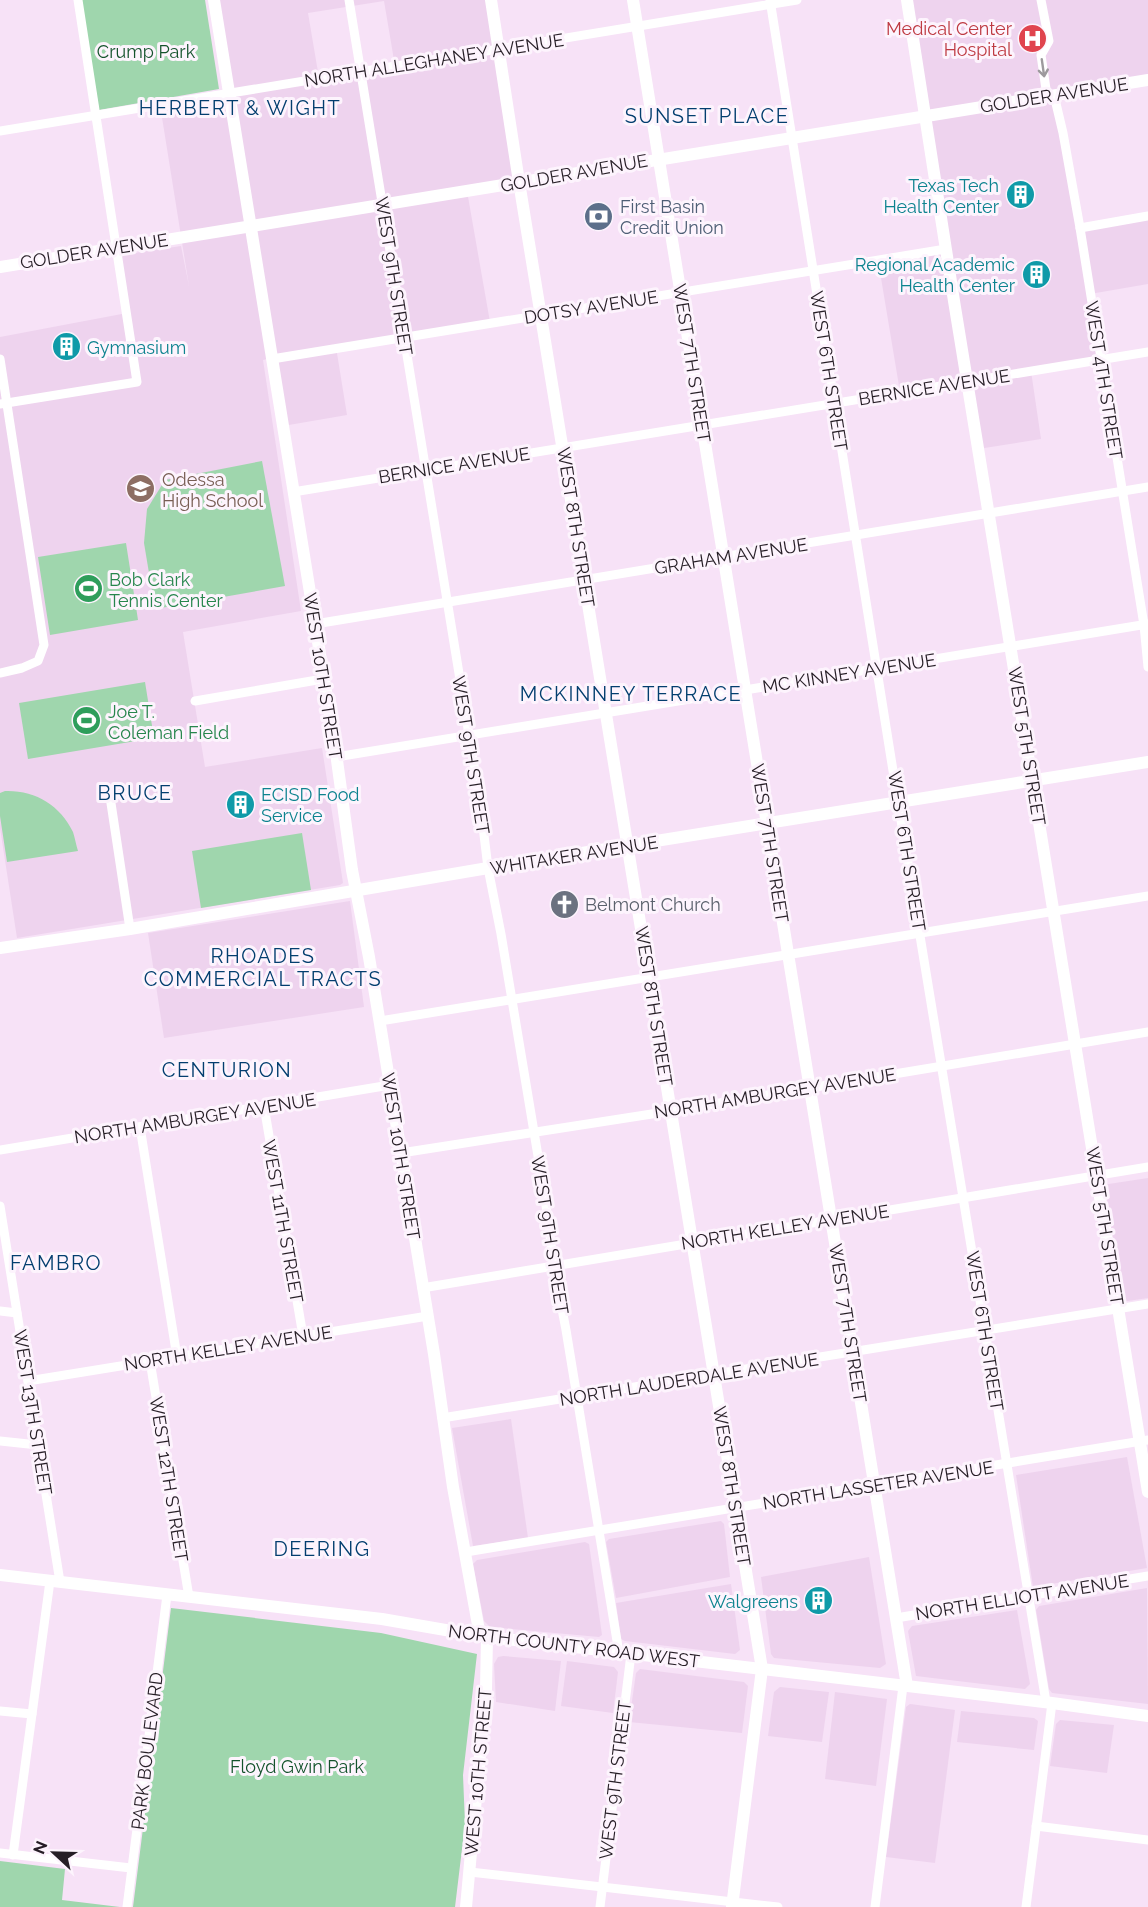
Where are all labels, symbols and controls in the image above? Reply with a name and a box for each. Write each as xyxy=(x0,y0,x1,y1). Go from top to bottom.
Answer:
place label: Medical Center Hospital xyxy=(886,18,1013,60)
hospital icon: Medical Center Hospital xyxy=(1017,22,1049,54)
street label: NORTH ALLEGHANEY AVENUE xyxy=(303,29,565,91)
park label: Crump Park xyxy=(97,41,196,62)
one-way arrow xyxy=(1038,57,1049,77)
street label: GOLDER AVENUE xyxy=(979,73,1129,117)
district label: HERBERT & WIGHT xyxy=(139,96,341,120)
district label: SUNSET PLACE xyxy=(625,104,789,128)
street label: GOLDER AVENUE xyxy=(499,150,649,196)
place label: Texas Tech Health Center xyxy=(883,175,1000,217)
building icon: Texas Tech Health Center xyxy=(1004,179,1036,211)
street label: WEST 9TH STREET xyxy=(371,195,417,357)
place label: First Basin Credit Union xyxy=(620,196,724,238)
bank icon: First Basin Credit Union xyxy=(583,200,615,232)
street label: GOLDER AVENUE xyxy=(19,229,169,273)
place label: Regional Academic Health Center xyxy=(855,254,1016,296)
building icon: Regional Academic Health Center xyxy=(1020,258,1052,290)
street label: WEST 7TH STREET xyxy=(669,282,715,444)
street label: DOTSY AVENUE xyxy=(523,286,660,328)
street label: WEST 6TH STREET xyxy=(806,289,852,453)
street label: WEST 4TH STREET xyxy=(1081,299,1127,461)
building icon: Gymnasium xyxy=(50,331,82,363)
place label: Gymnasium xyxy=(87,337,186,358)
street label: BERNICE AVENUE xyxy=(857,365,1011,409)
street label: BERNICE AVENUE xyxy=(377,443,531,487)
street label: WEST 8TH STREET xyxy=(553,446,599,608)
place label: Odessa High School xyxy=(162,469,263,511)
school or university icon: Odessa High School xyxy=(125,473,157,505)
street label: GRAHAM AVENUE xyxy=(653,534,809,578)
place label: Bob Clark Tennis Center xyxy=(109,569,223,611)
sports icon: Bob Clark Tennis Center xyxy=(72,573,104,605)
street label: WEST 10TH STREET xyxy=(299,591,347,761)
street label: MC KINNEY AVENUE xyxy=(761,649,937,697)
street label: WEST 5TH STREET xyxy=(1004,665,1050,827)
street label: WEST 9TH STREET xyxy=(448,674,494,836)
district label: MCKINNEY TERRACE xyxy=(520,682,742,706)
place label: Joe T. Coleman Field xyxy=(108,701,229,743)
sports icon: Joe T. Coleman Field xyxy=(71,705,103,737)
street label: WEST 7TH STREET xyxy=(747,762,793,924)
street label: WEST 6TH STREET xyxy=(884,769,930,933)
district label: BRUCE xyxy=(98,781,172,805)
place label: ECISD Food Service xyxy=(261,784,360,826)
building icon: ECISD Food Service xyxy=(224,788,256,820)
street label: WHITAKER AVENUE xyxy=(489,831,659,879)
church icon: Belmont Church xyxy=(548,888,580,920)
place label: Belmont Church xyxy=(585,894,721,915)
street label: WEST 8TH STREET xyxy=(631,925,677,1087)
district label: RHOADES COMMERCIAL TRACTS xyxy=(144,944,382,991)
district label: CENTURION xyxy=(162,1058,292,1082)
street label: NORTH AMBURGEY AVENUE xyxy=(653,1064,897,1122)
street label: WEST 10TH STREET xyxy=(377,1071,425,1241)
street label: NORTH AMBURGEY AVENUE xyxy=(73,1089,317,1147)
street label: WEST 11TH STREET xyxy=(258,1138,308,1304)
street label: WEST 5TH STREET xyxy=(1082,1145,1128,1307)
street label: WEST 9TH STREET xyxy=(527,1154,573,1316)
street label: NORTH KELLEY AVENUE xyxy=(680,1200,890,1254)
street label: WEST 7TH STREET xyxy=(825,1242,871,1404)
street label: WEST 6TH STREET xyxy=(962,1249,1008,1413)
district label: FAMBRO xyxy=(10,1251,102,1275)
street label: NORTH KELLEY AVENUE xyxy=(123,1321,333,1375)
street label: WEST 13TH STREET xyxy=(10,1328,56,1496)
street label: NORTH LAUDERDALE AVENUE xyxy=(558,1348,820,1410)
street label: WEST 12TH STREET xyxy=(146,1395,192,1563)
street label: WEST 8TH STREET xyxy=(709,1405,755,1567)
street label: NORTH LASSETER AVENUE xyxy=(761,1456,995,1514)
district label: DEERING xyxy=(274,1537,370,1561)
street label: NORTH ELLIOTT AVENUE xyxy=(914,1570,1130,1624)
building icon: Walgreens xyxy=(803,1585,835,1617)
place label: Walgreens xyxy=(708,1591,798,1612)
street label: NORTH COUNTY ROAD WEST xyxy=(447,1620,701,1672)
street label: PARK BOULEVARD xyxy=(127,1671,167,1831)
street label: WEST 10TH STREET xyxy=(460,1687,496,1857)
street label: WEST 9TH STREET xyxy=(595,1699,635,1861)
park label: Floyd Gwin Park xyxy=(230,1756,365,1777)
north arrow xyxy=(24,1823,84,1883)
text: N xyxy=(29,1838,52,1857)

